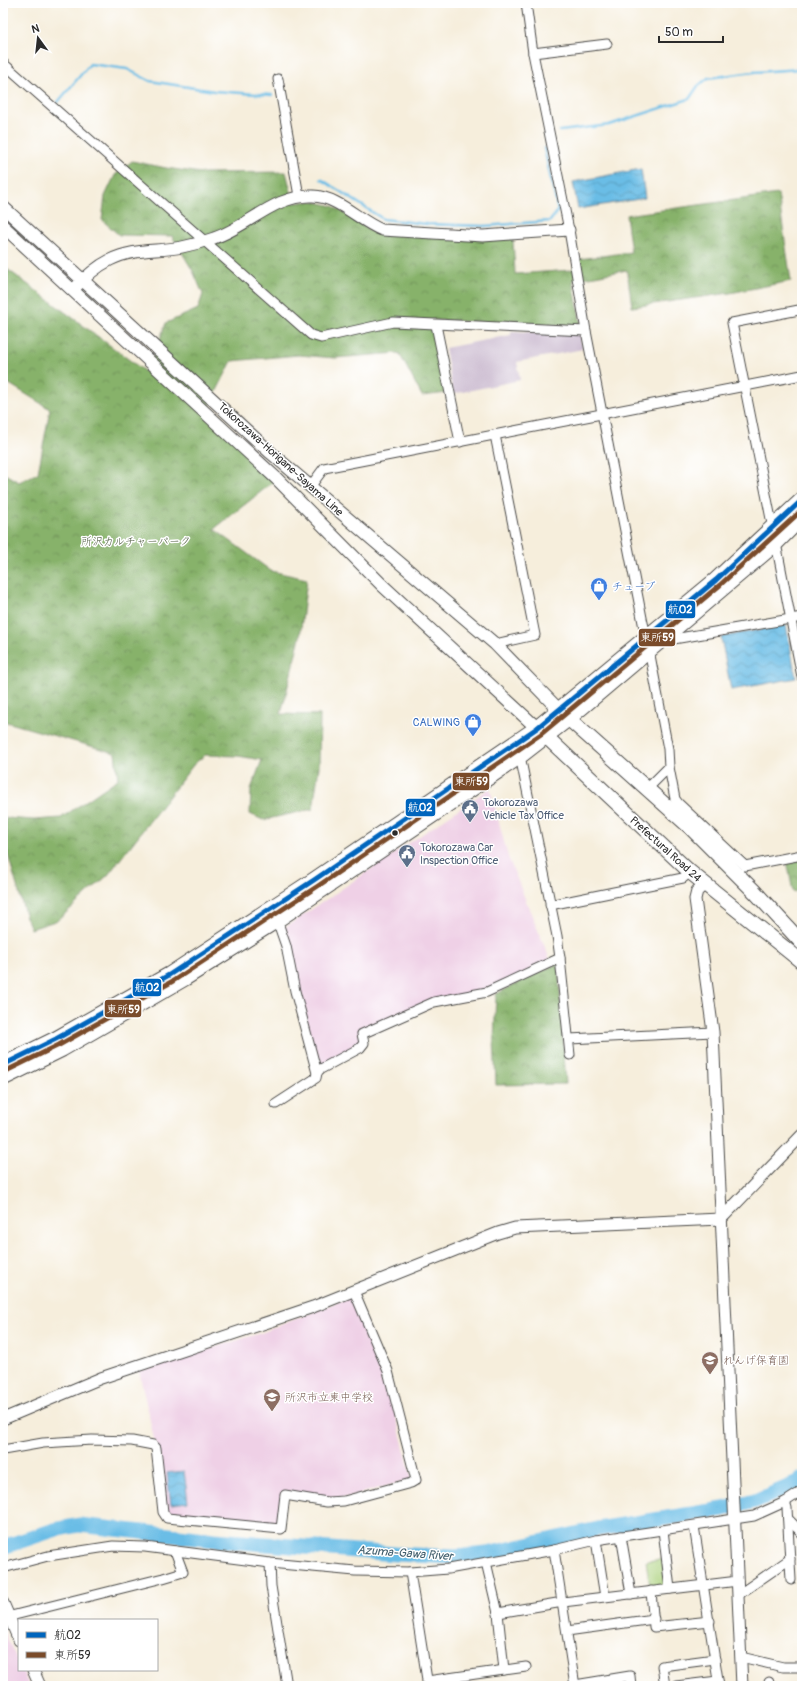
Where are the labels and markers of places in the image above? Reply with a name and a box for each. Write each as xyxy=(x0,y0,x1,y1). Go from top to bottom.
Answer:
shop icon: チューブ xyxy=(589,576,609,601)
place label: チューブ xyxy=(612,580,656,593)
shop icon: CALWING xyxy=(463,712,483,737)
place label: CALWING xyxy=(413,716,460,729)
place label: Tokorozawa Vehicle Tax Office xyxy=(483,796,564,822)
public building icon: Tokorozawa Vehicle Tax Office xyxy=(460,798,480,823)
unlabelled marker xyxy=(390,828,400,838)
place label: Tokorozawa Car Inspection Office xyxy=(420,841,499,867)
public building icon: Tokorozawa Car Inspection Office xyxy=(397,843,417,868)
school or university icon: れんげ保育園 xyxy=(700,1350,720,1375)
place label: れんげ保育園 xyxy=(723,1354,789,1367)
school or university icon: 所沢市立東中学校 xyxy=(262,1387,282,1412)
place label: 所沢市立東中学校 xyxy=(285,1391,373,1404)

